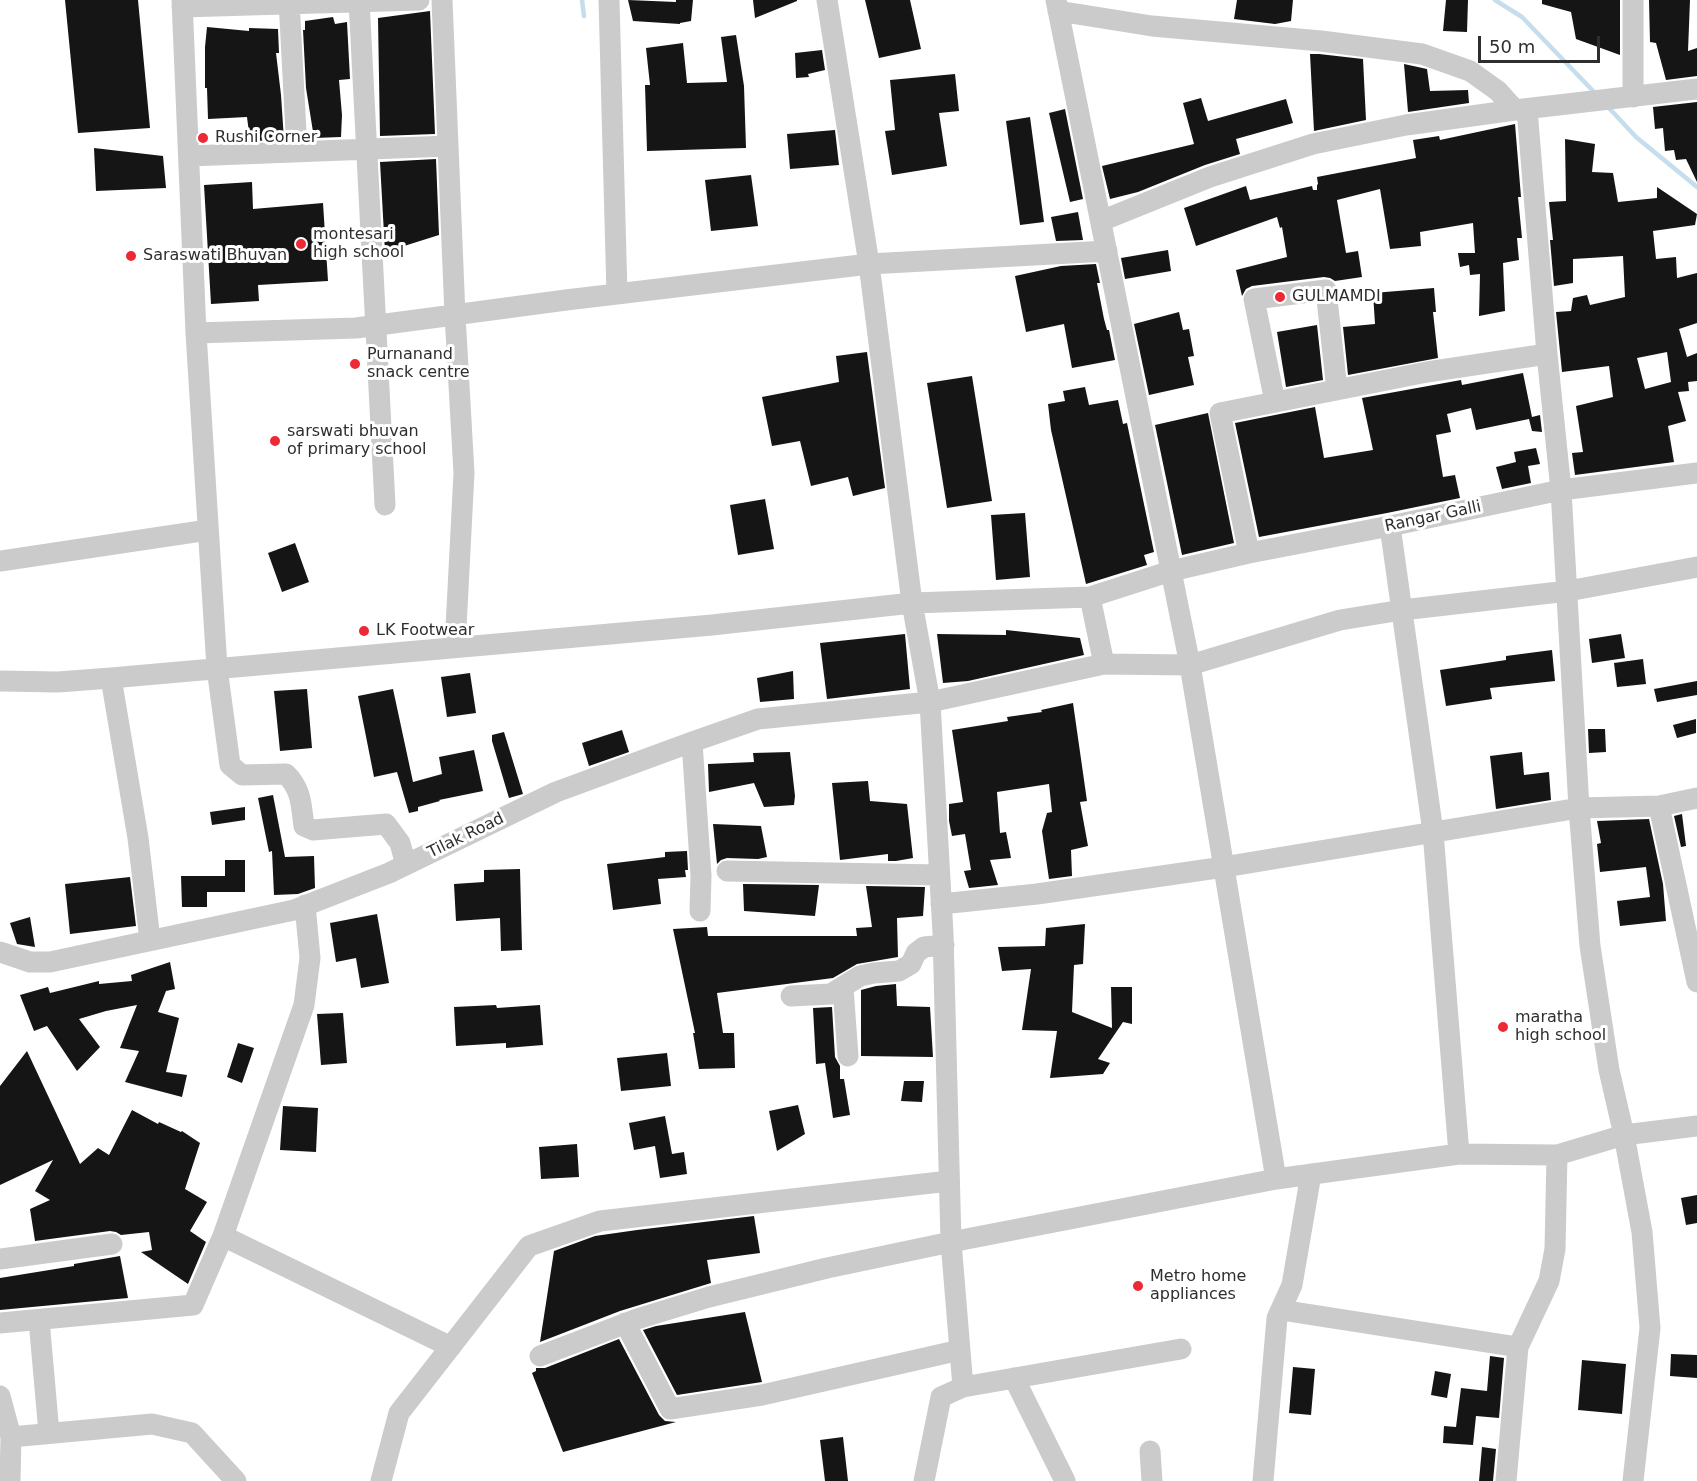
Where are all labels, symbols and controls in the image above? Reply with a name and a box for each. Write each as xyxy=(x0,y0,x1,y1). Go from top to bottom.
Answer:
scale bar xyxy=(1481,24,1602,62)
text: 50 m xyxy=(1489,36,1535,57)
place label: Rushi Corner xyxy=(215,128,317,148)
marker: Rushi Corner xyxy=(196,131,210,145)
place label: montesari high school xyxy=(313,225,404,263)
marker: montesari high school xyxy=(294,237,308,251)
place label: Saraswati Bhuvan xyxy=(143,246,287,266)
marker: Saraswati Bhuvan xyxy=(124,249,138,263)
place label: GULMAMDI xyxy=(1292,287,1381,307)
marker: GULMAMDI xyxy=(1273,290,1287,304)
place label: Purnanand snack centre xyxy=(367,345,470,383)
marker: Purnanand snack centre xyxy=(348,357,362,371)
place label: sarswati bhuvan of primary school xyxy=(287,422,427,460)
marker: sarswati bhuvan of primary school xyxy=(268,434,282,448)
street label: Rangar Galli xyxy=(1383,497,1483,537)
place label: LK Footwear xyxy=(376,621,474,641)
marker: LK Footwear xyxy=(357,624,371,638)
street label: Tilak Road xyxy=(425,809,507,863)
place label: maratha high school xyxy=(1515,1008,1606,1046)
marker: maratha high school xyxy=(1496,1020,1510,1034)
place label: Metro home appliances xyxy=(1150,1267,1246,1305)
marker: Metro home appliances xyxy=(1131,1279,1145,1293)

